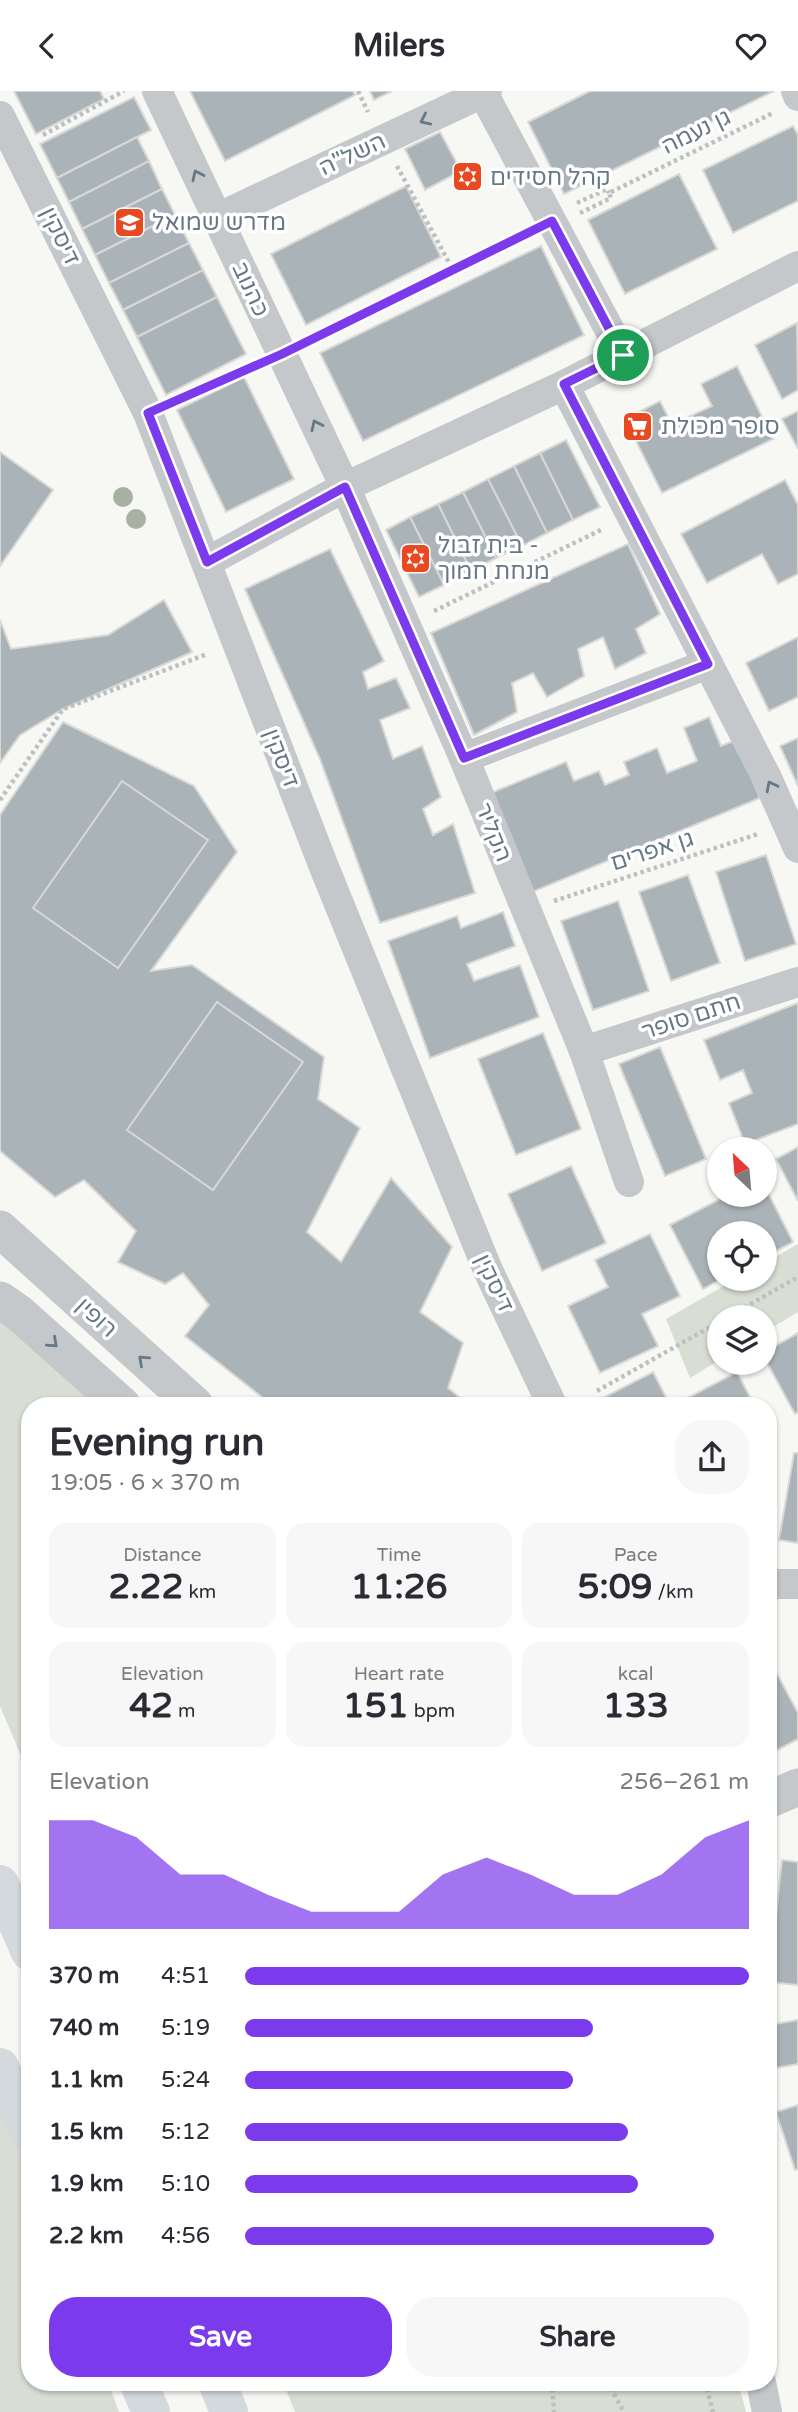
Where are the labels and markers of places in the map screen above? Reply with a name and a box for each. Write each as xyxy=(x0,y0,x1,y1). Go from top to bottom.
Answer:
synagogue icon: קהל חסידים xyxy=(450,160,484,194)
place label: קהל חסידים xyxy=(490,164,610,192)
school or university icon: מדרש שמואל xyxy=(112,205,146,239)
place label: מדרש שמואל xyxy=(152,209,286,237)
pin xyxy=(593,325,653,385)
supermarket icon: סופר מכולת xyxy=(621,409,655,443)
place label: סופר מכולת xyxy=(661,413,780,441)
place label: בית זבול - מנחת חמוך xyxy=(438,532,550,586)
synagogue icon: בית זבול - מנחת חמוך xyxy=(398,541,432,575)

